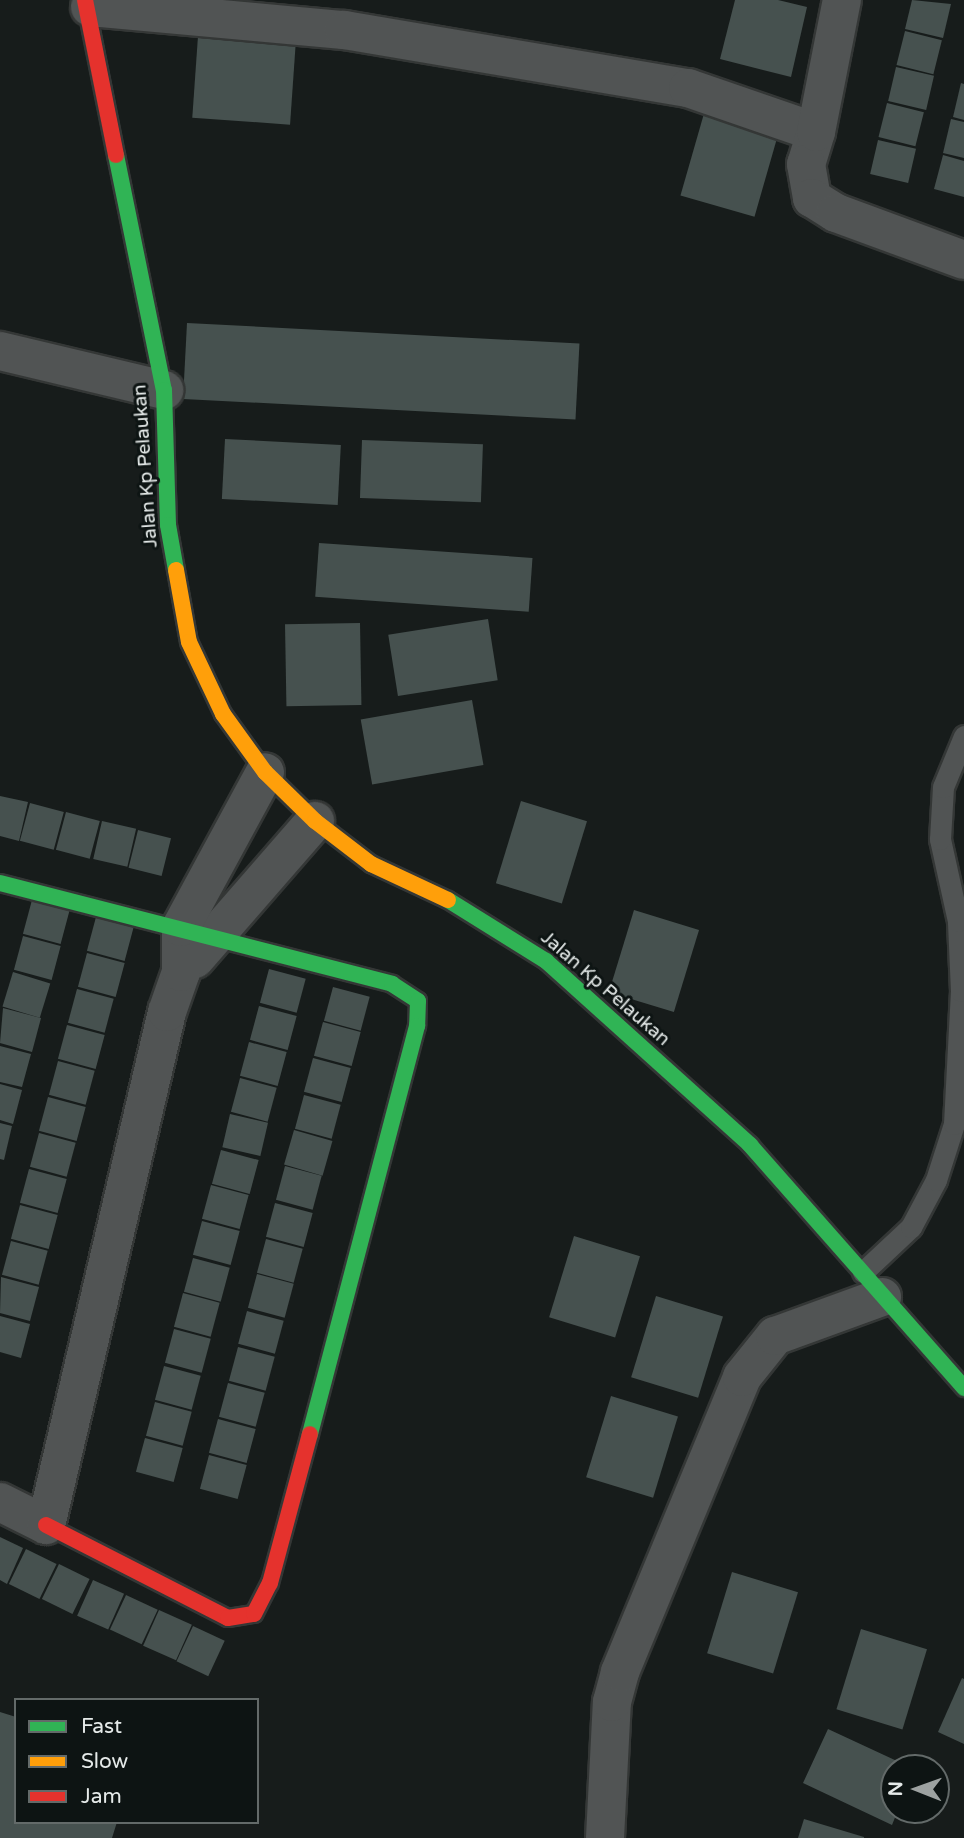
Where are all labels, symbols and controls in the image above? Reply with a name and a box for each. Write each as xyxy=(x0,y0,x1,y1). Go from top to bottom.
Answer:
street label: Jalan Kp Pelaukan xyxy=(129,384,163,548)
street label: Jalan Kp Pelaukan xyxy=(536,927,674,1051)
legend xyxy=(14,1698,259,1824)
text: Fast xyxy=(81,1714,122,1739)
text: Slow xyxy=(81,1749,128,1774)
north arrow xyxy=(880,1754,950,1824)
text: N xyxy=(885,1781,907,1796)
text: Jam xyxy=(81,1784,122,1809)

